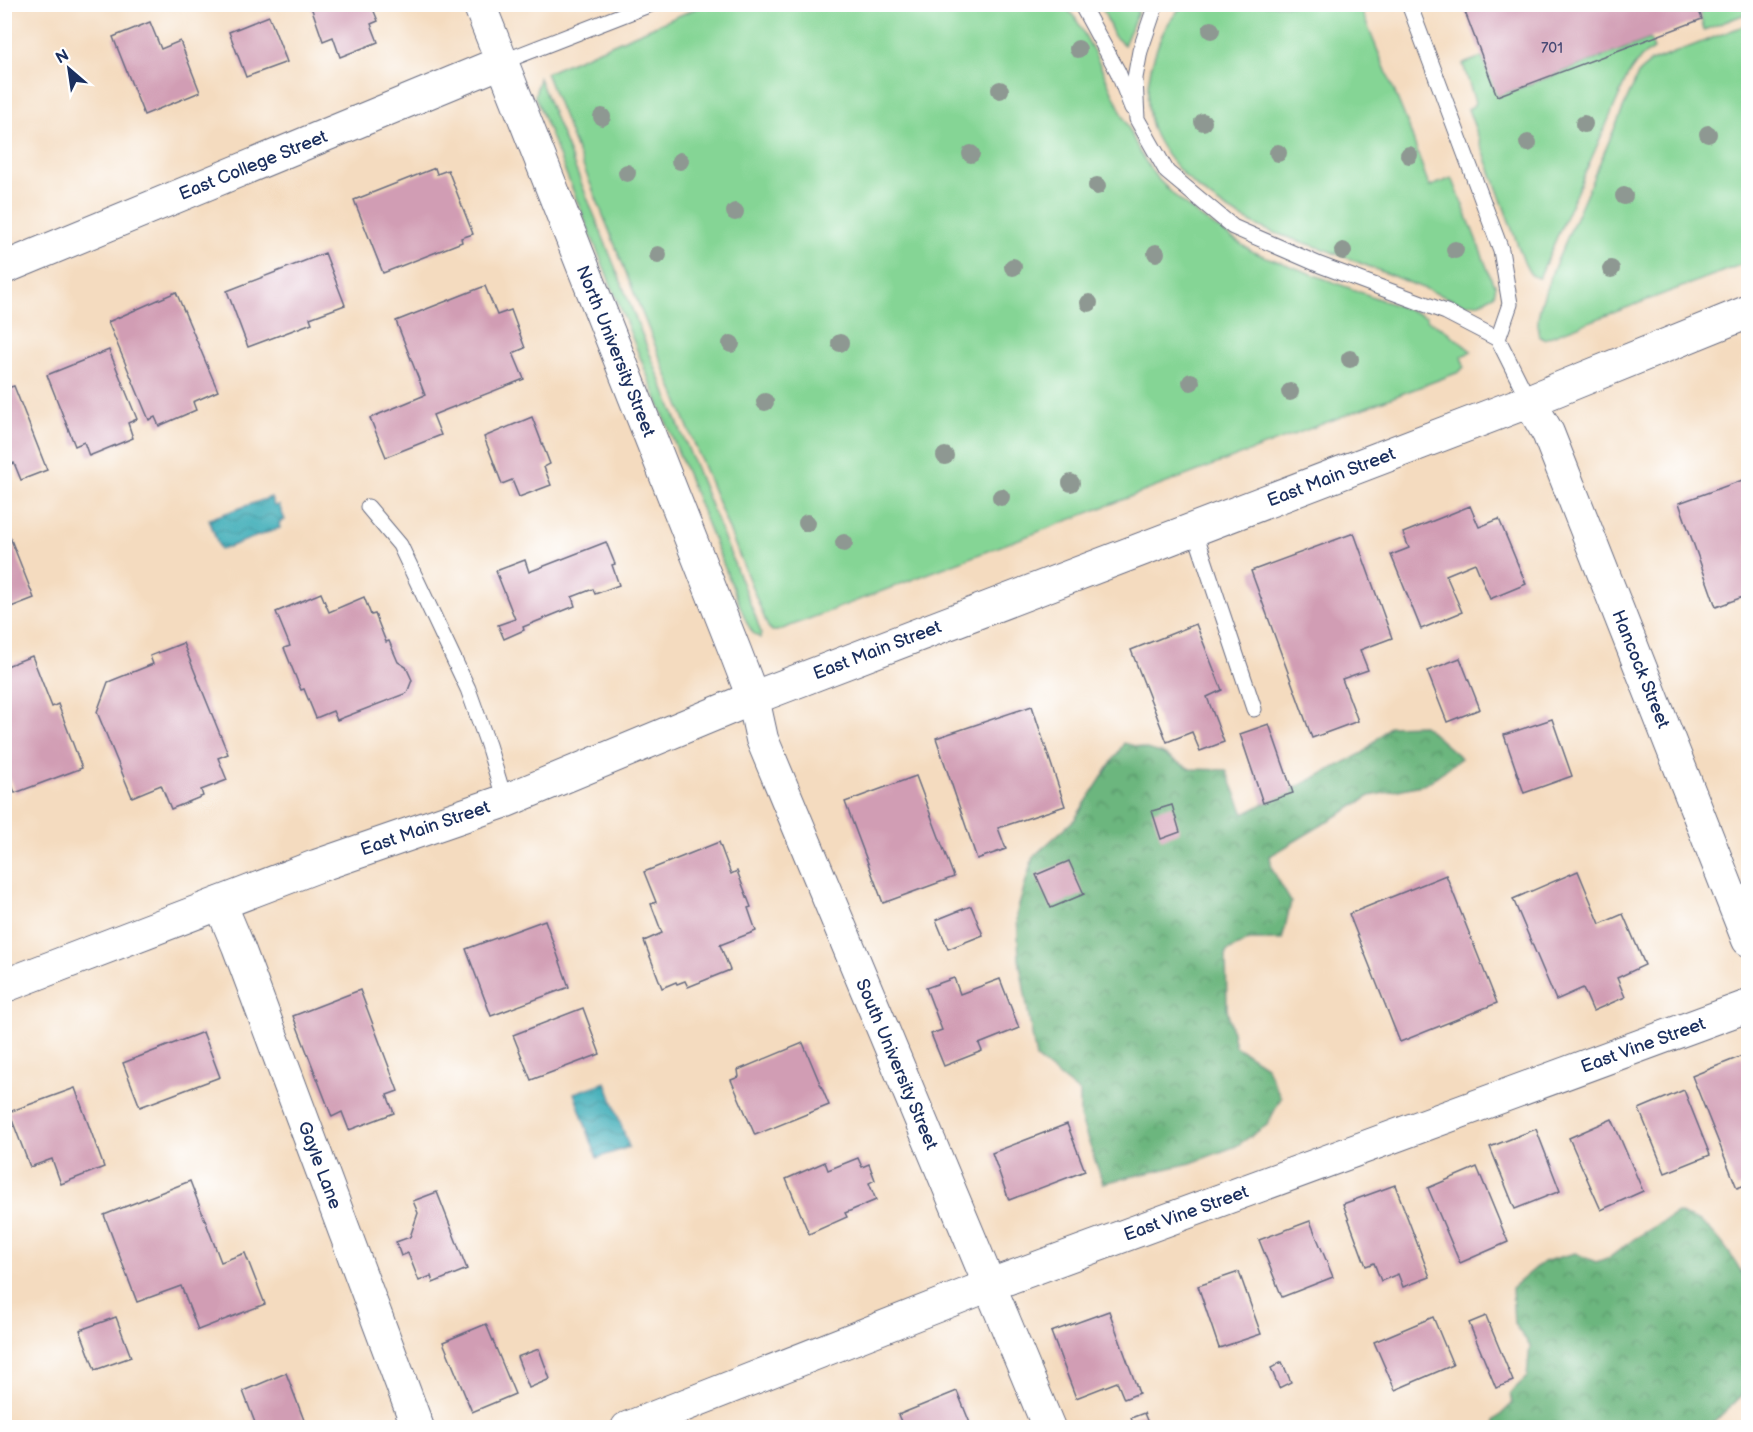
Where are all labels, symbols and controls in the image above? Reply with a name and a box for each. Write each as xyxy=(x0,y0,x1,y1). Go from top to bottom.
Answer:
north arrow xyxy=(39,39,99,99)
house number: 701 xyxy=(1541,39,1563,58)
text: N xyxy=(53,46,72,68)
street label: East College Street xyxy=(176,126,331,205)
street label: North University Street xyxy=(572,262,660,440)
street label: East Main Street xyxy=(1264,443,1399,512)
street label: Hancock Street xyxy=(1607,607,1674,732)
street label: East Main Street xyxy=(810,616,945,685)
street label: East Main Street xyxy=(358,796,493,860)
street label: South University Street xyxy=(851,976,942,1153)
street label: East Vine Street xyxy=(1578,1013,1709,1078)
street label: Gayle Lane xyxy=(293,1118,346,1212)
street label: East Vine Street xyxy=(1121,1181,1252,1246)

